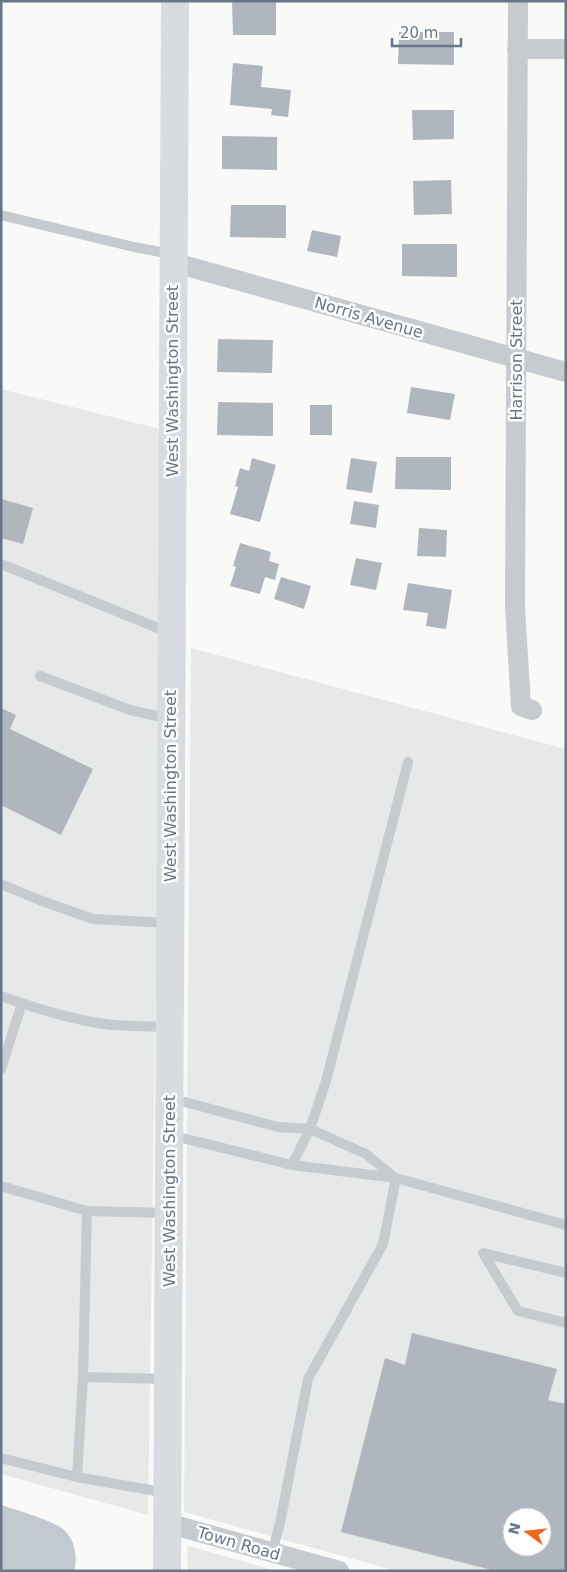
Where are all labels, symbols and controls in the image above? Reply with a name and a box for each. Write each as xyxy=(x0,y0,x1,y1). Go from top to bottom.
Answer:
scale bar xyxy=(392,15,461,47)
text: 20 m xyxy=(400,24,438,42)
street label: West Washington Street xyxy=(163,285,182,477)
street label: Norris Avenue xyxy=(312,293,425,342)
street label: Harrison Street xyxy=(507,299,526,421)
street label: West Washington Street xyxy=(161,690,180,882)
street label: West Washington Street xyxy=(160,1095,179,1287)
north arrow xyxy=(502,1507,552,1557)
text: N xyxy=(505,1521,524,1536)
street label: Town Road xyxy=(194,1522,282,1564)

